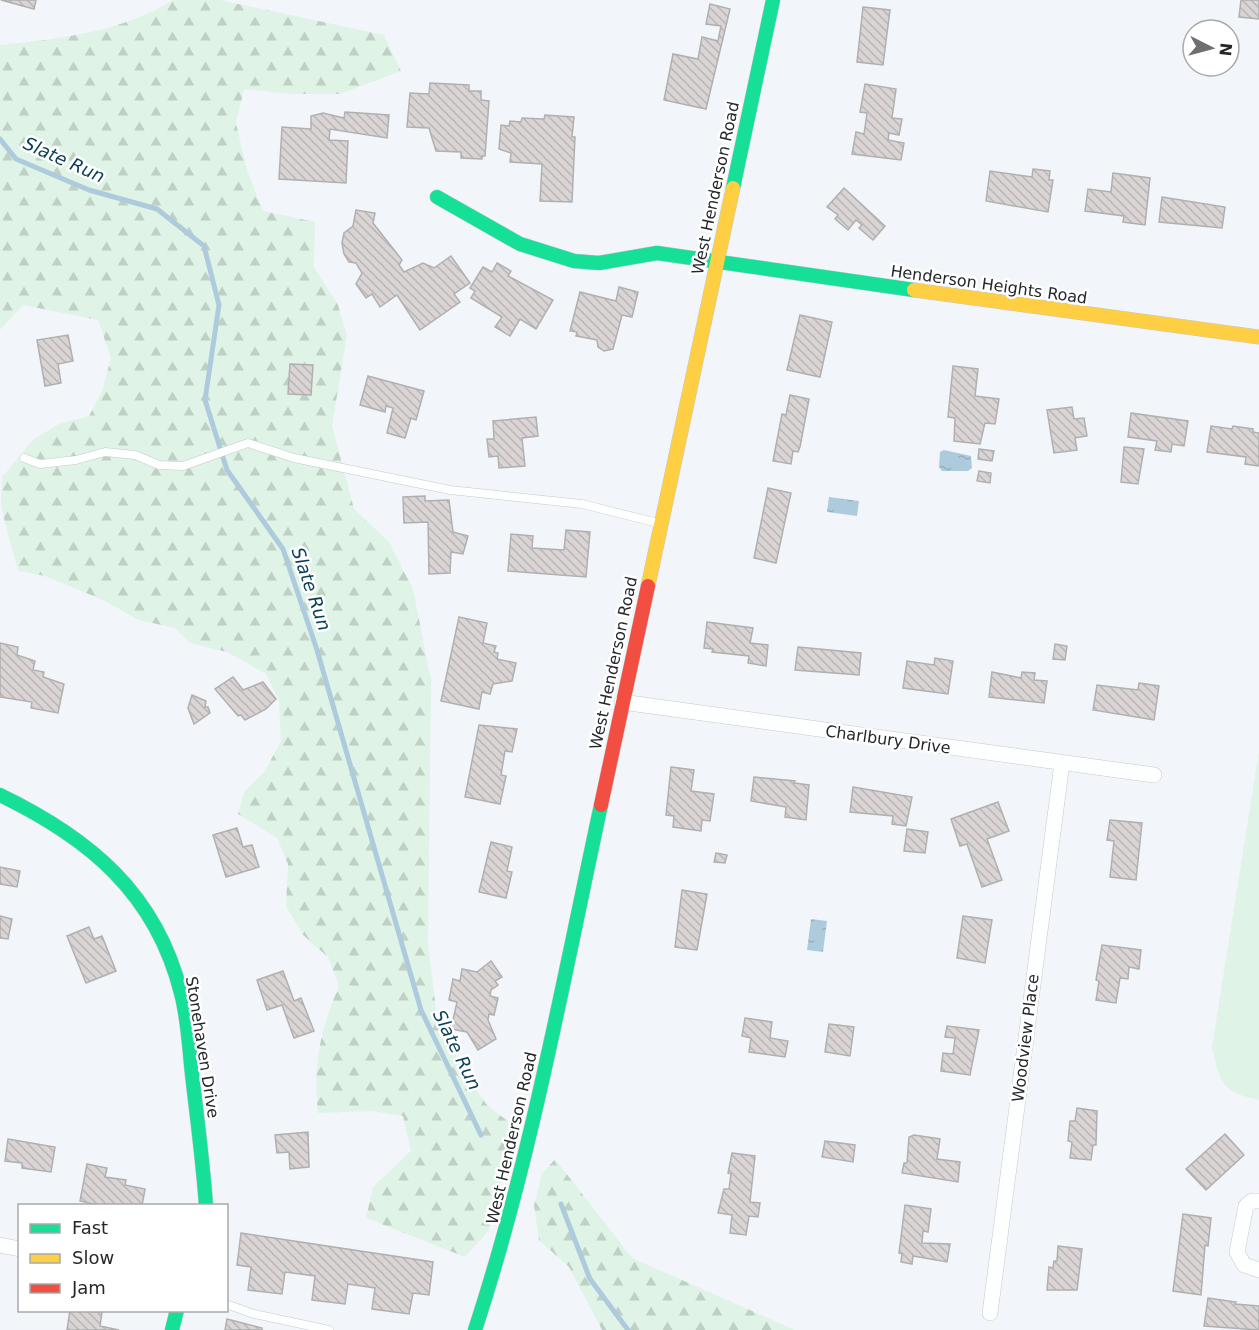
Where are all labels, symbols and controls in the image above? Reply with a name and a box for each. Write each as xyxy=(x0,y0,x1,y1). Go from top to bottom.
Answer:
north arrow xyxy=(1181,18,1241,78)
text: N xyxy=(1215,42,1236,57)
street label: West Henderson Road xyxy=(688,100,743,276)
water label: Slate Run xyxy=(20,132,108,187)
street label: Henderson Heights Road xyxy=(889,261,1088,308)
water label: Slate Run xyxy=(287,544,336,633)
street label: West Henderson Road xyxy=(586,575,641,751)
street label: Charlbury Drive xyxy=(824,721,952,758)
street label: Woodview Place xyxy=(1008,973,1043,1103)
street label: Stonehaven Drive xyxy=(182,975,223,1119)
water label: Slate Run xyxy=(429,1006,486,1093)
street label: West Henderson Road xyxy=(482,1050,541,1226)
legend xyxy=(18,1204,228,1312)
text: Fast xyxy=(72,1217,108,1238)
text: Slow xyxy=(72,1247,114,1268)
text: Jam xyxy=(71,1277,106,1298)

